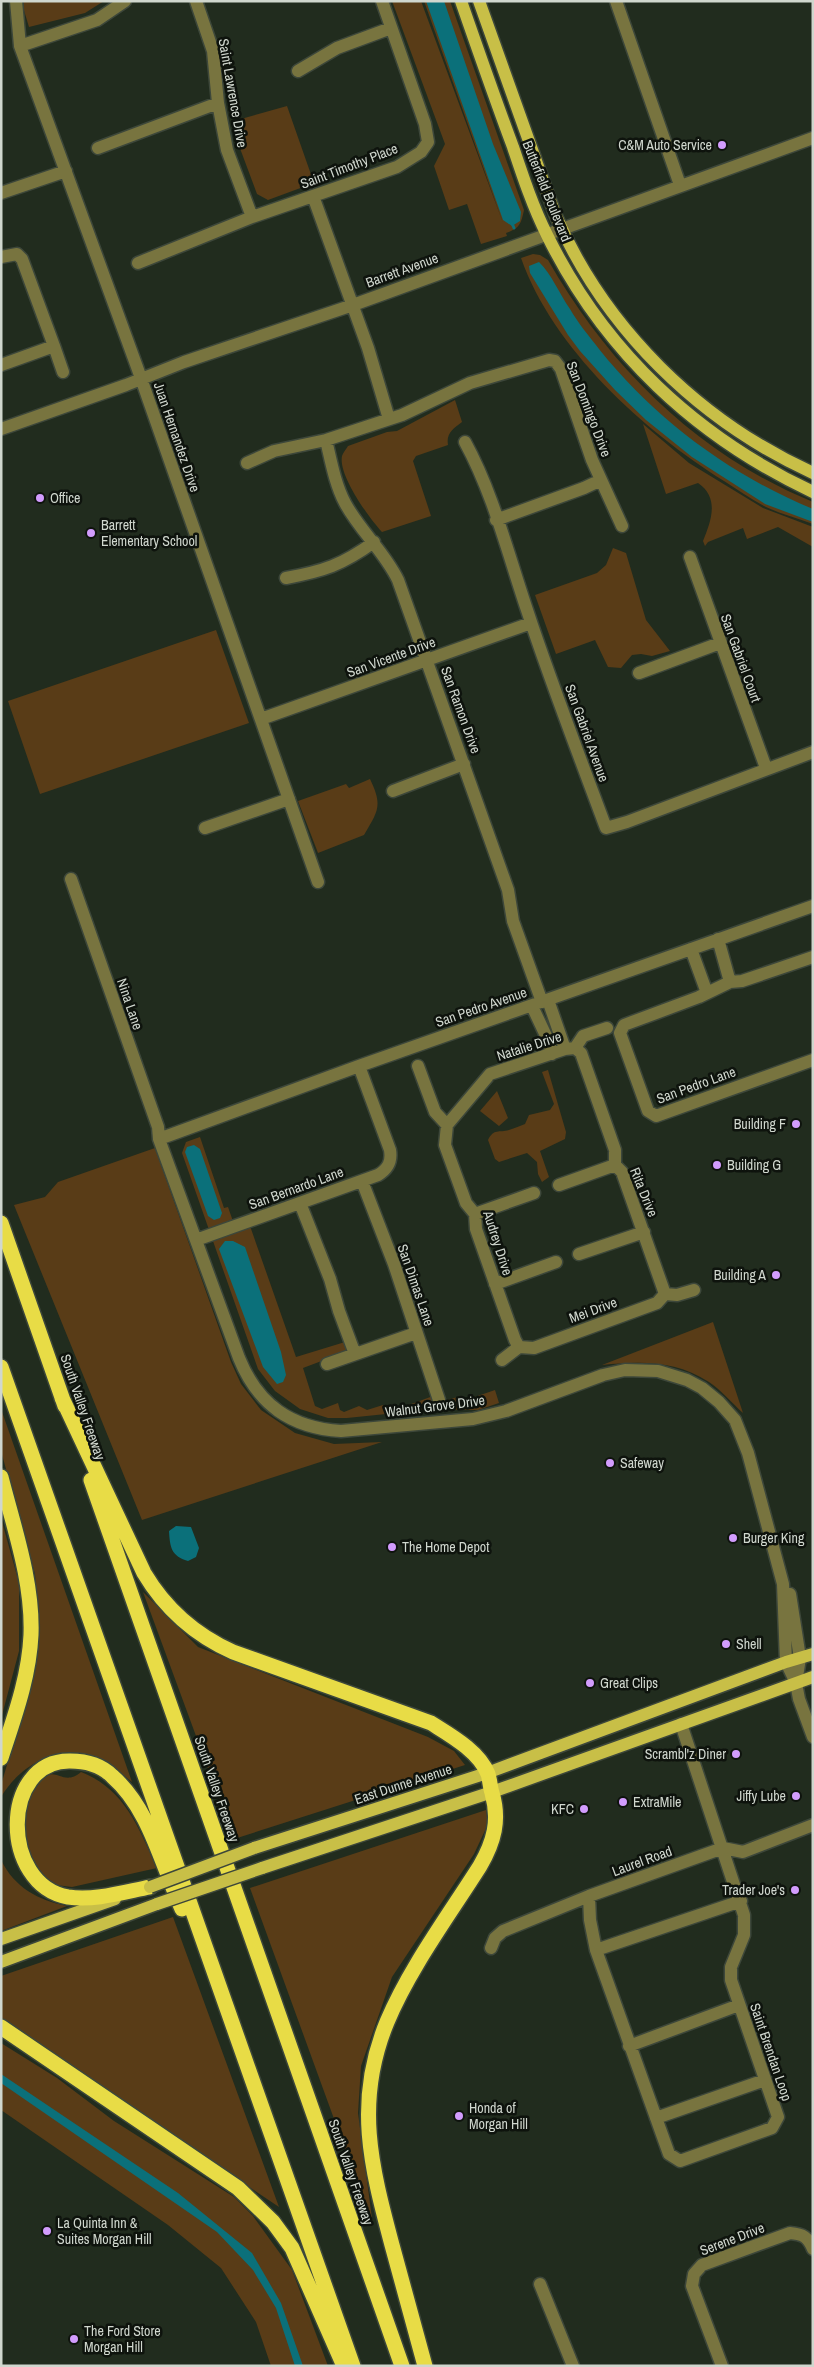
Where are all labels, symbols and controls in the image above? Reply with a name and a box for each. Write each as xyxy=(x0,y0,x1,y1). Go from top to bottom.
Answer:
street label: Saint Lawrence Drive xyxy=(215,37,251,149)
place label: C&M Auto Service xyxy=(618,136,712,154)
street label: Butterfield Boulevard xyxy=(519,138,575,244)
street label: Saint Timothy Place xyxy=(298,139,400,193)
marker: C&M Auto Service xyxy=(716,139,728,151)
street label: Barrett Avenue xyxy=(363,249,441,291)
street label: San Domingo Drive xyxy=(563,359,615,459)
street label: Juan Hernandez Drive xyxy=(150,380,204,494)
place label: Office xyxy=(50,489,80,507)
marker: Office xyxy=(34,492,46,504)
place label: Barrett Elementary School xyxy=(101,516,197,550)
marker: Barrett Elementary School xyxy=(85,527,97,539)
street label: San Gabriel Court xyxy=(717,611,765,705)
street label: San Vicente Drive xyxy=(344,633,438,681)
street label: San Ramon Drive xyxy=(437,664,485,756)
street label: San Gabriel Avenue xyxy=(561,682,613,784)
street label: Nina Lane xyxy=(113,976,147,1032)
street label: San Pedro Avenue xyxy=(433,983,529,1031)
street label: Natalie Drive xyxy=(494,1027,564,1065)
street label: San Pedro Lane xyxy=(654,1062,738,1108)
place label: Building F xyxy=(734,1115,786,1133)
marker: Building F xyxy=(790,1118,802,1130)
place label: Building G xyxy=(727,1156,781,1174)
marker: Building G xyxy=(711,1159,723,1171)
street label: San Bernardo Lane xyxy=(246,1163,346,1213)
street label: Rita Drive xyxy=(626,1165,662,1219)
street label: Audrey Drive xyxy=(479,1207,517,1278)
street label: San Dimas Lane xyxy=(394,1242,438,1328)
place label: Building A xyxy=(714,1266,766,1284)
marker: Building A xyxy=(770,1269,782,1281)
street label: Mei Drive xyxy=(567,1293,619,1327)
street label: South Valley Freeway xyxy=(56,1352,110,1463)
street label: Walnut Grove Drive xyxy=(384,1391,486,1421)
place label: Safeway xyxy=(620,1454,664,1472)
marker: Safeway xyxy=(604,1457,616,1469)
place label: Burger King xyxy=(743,1529,805,1547)
marker: Burger King xyxy=(727,1532,739,1544)
place label: The Home Depot xyxy=(402,1538,489,1556)
marker: The Home Depot xyxy=(386,1541,398,1553)
place label: Shell xyxy=(736,1635,762,1653)
marker: Shell xyxy=(720,1638,732,1650)
place label: Great Clips xyxy=(600,1674,658,1692)
marker: Great Clips xyxy=(584,1677,596,1689)
street label: South Valley Freeway xyxy=(190,1734,244,1845)
place label: Scrambl'z Diner xyxy=(645,1745,726,1763)
marker: Scrambl'z Diner xyxy=(730,1748,742,1760)
street label: East Dunne Avenue xyxy=(352,1760,454,1808)
place label: Jiffy Lube xyxy=(736,1787,786,1805)
marker: Jiffy Lube xyxy=(790,1790,802,1802)
place label: ExtraMile xyxy=(633,1793,681,1811)
marker: ExtraMile xyxy=(617,1796,629,1808)
place label: KFC xyxy=(551,1800,574,1818)
marker: KFC xyxy=(578,1803,590,1815)
street label: Laurel Road xyxy=(610,1842,674,1880)
place label: Trader Joe's xyxy=(722,1881,785,1899)
marker: Trader Joe's xyxy=(789,1884,801,1896)
street label: Saint Brendan Loop xyxy=(746,2001,796,2103)
place label: Honda of Morgan Hill xyxy=(469,2099,528,2133)
marker: Honda of Morgan Hill xyxy=(453,2110,465,2122)
street label: South Valley Freeway xyxy=(324,2117,378,2228)
place label: La Quinta Inn & Suites Morgan Hill xyxy=(57,2214,151,2248)
street label: Serene Drive xyxy=(697,2218,767,2260)
marker: La Quinta Inn & Suites Morgan Hill xyxy=(41,2225,53,2237)
place label: The Ford Store Morgan Hill xyxy=(84,2322,161,2356)
marker: The Ford Store Morgan Hill xyxy=(68,2333,80,2345)

